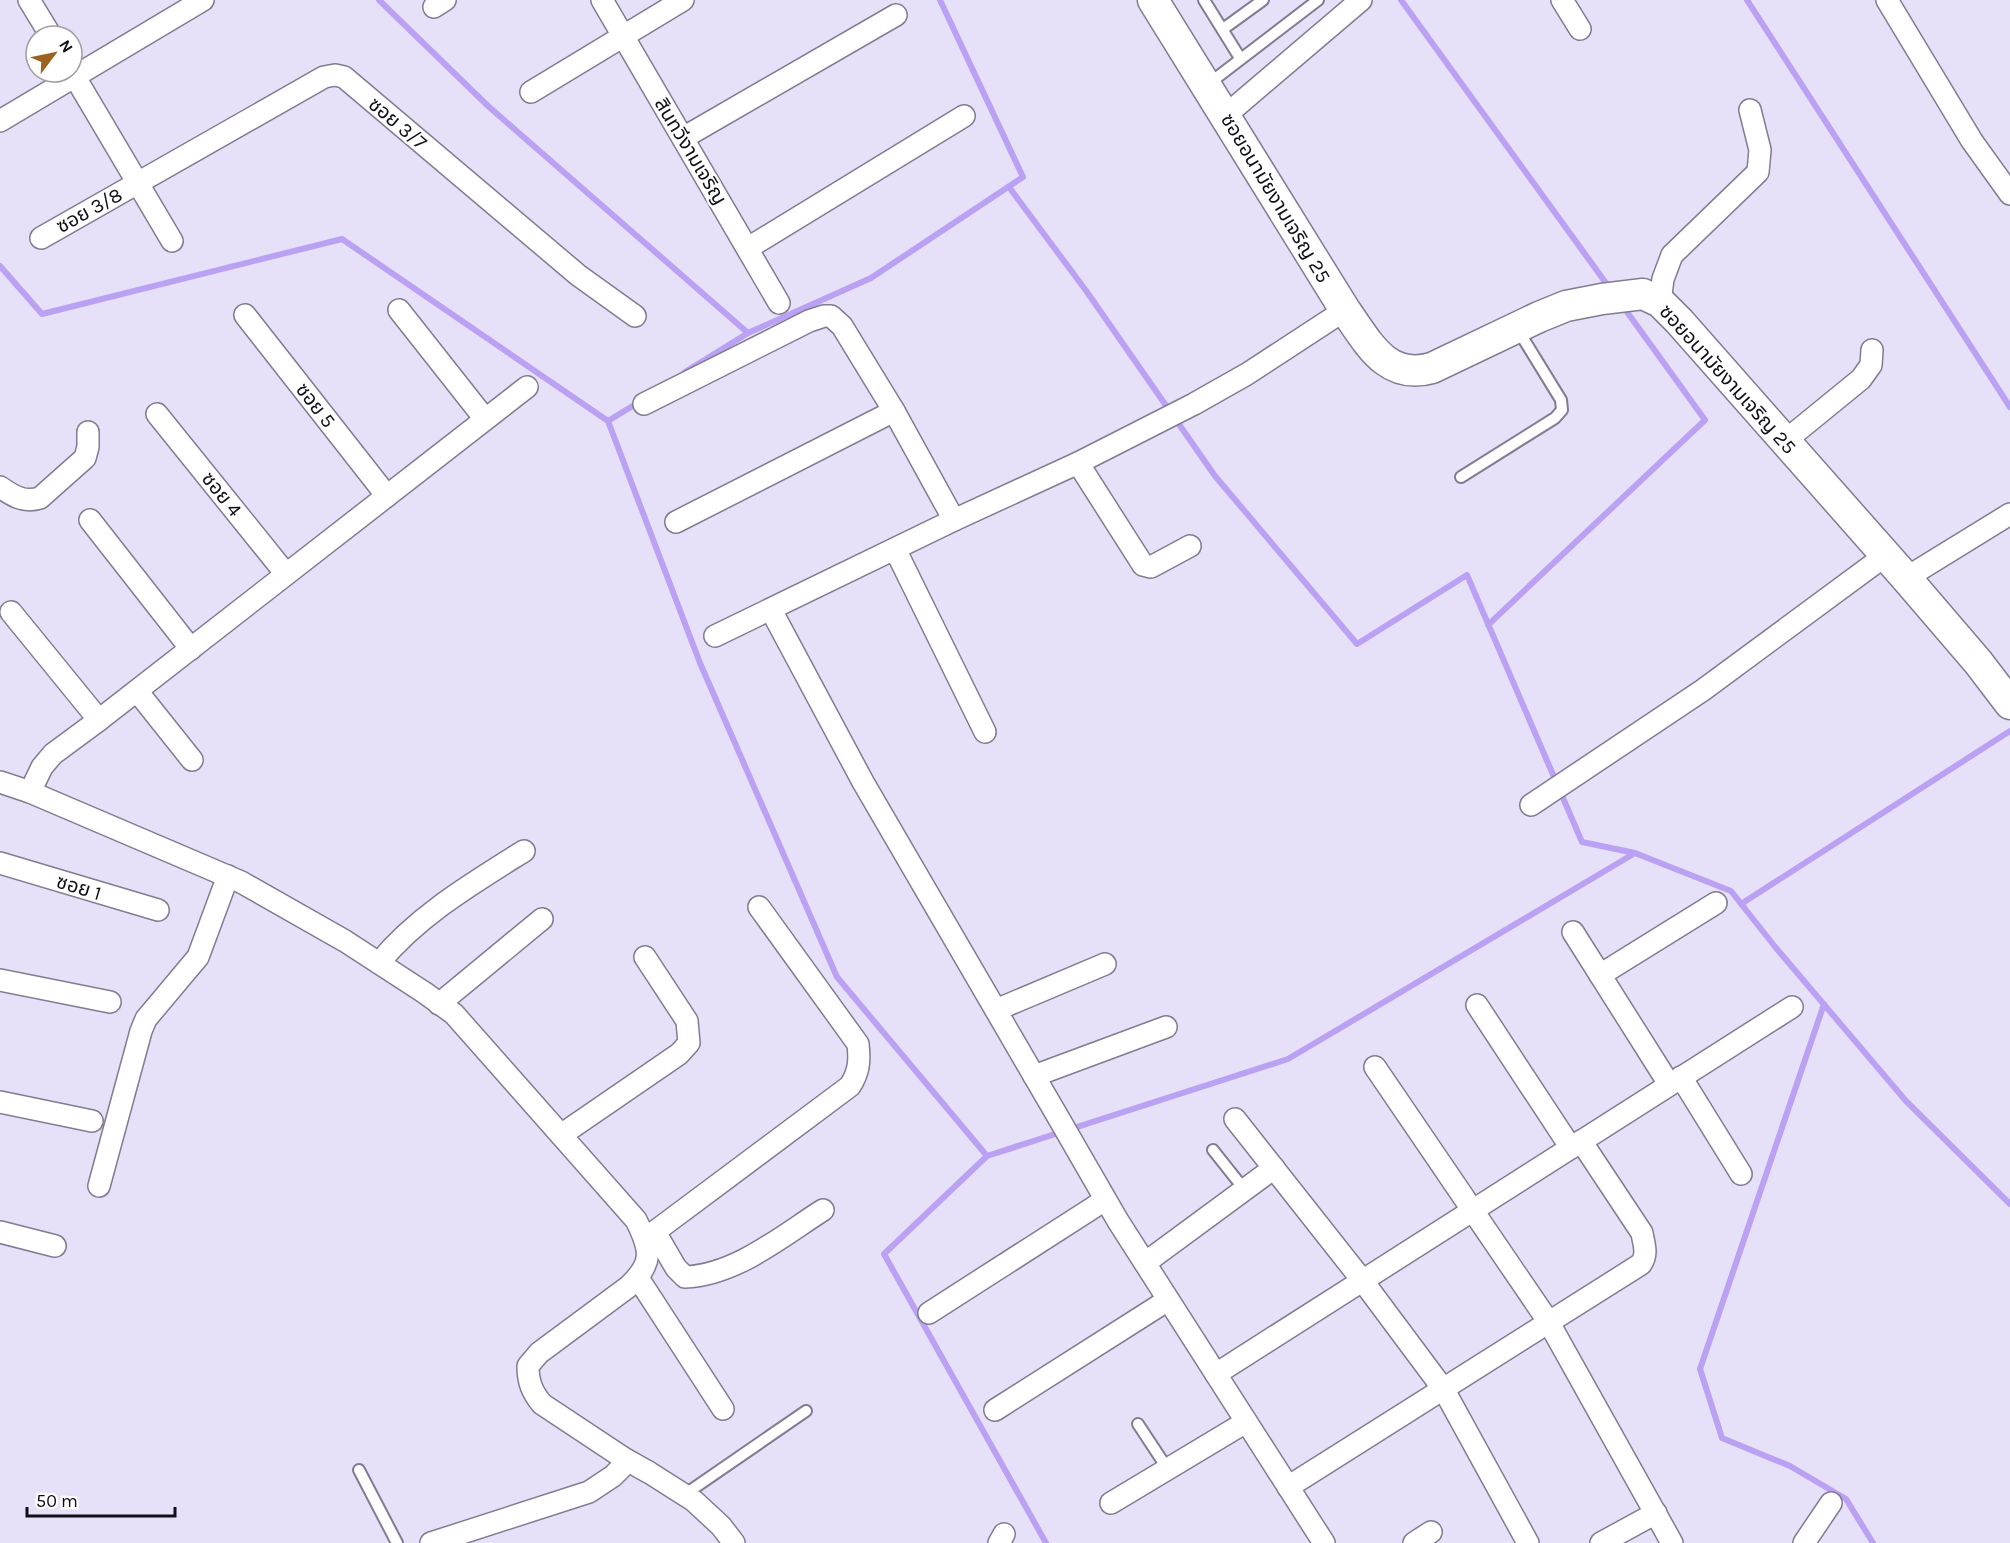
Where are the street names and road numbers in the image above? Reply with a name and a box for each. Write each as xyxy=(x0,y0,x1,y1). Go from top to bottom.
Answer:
street label: ซอย 3/7 xyxy=(364,92,432,155)
street label: สินทวีงามเจริญ xyxy=(650,94,732,209)
street label: ซอยอนามัยงามเจริญ 25 xyxy=(1216,110,1335,287)
street label: ซอย 3/8 xyxy=(52,183,126,238)
street label: ซอยอนามัยงามเจริญ 25 xyxy=(1654,300,1801,459)
street label: ซอย 5 xyxy=(291,378,340,432)
street label: ซอย 4 xyxy=(197,467,246,521)
street label: ซอย 1 xyxy=(54,870,104,905)

